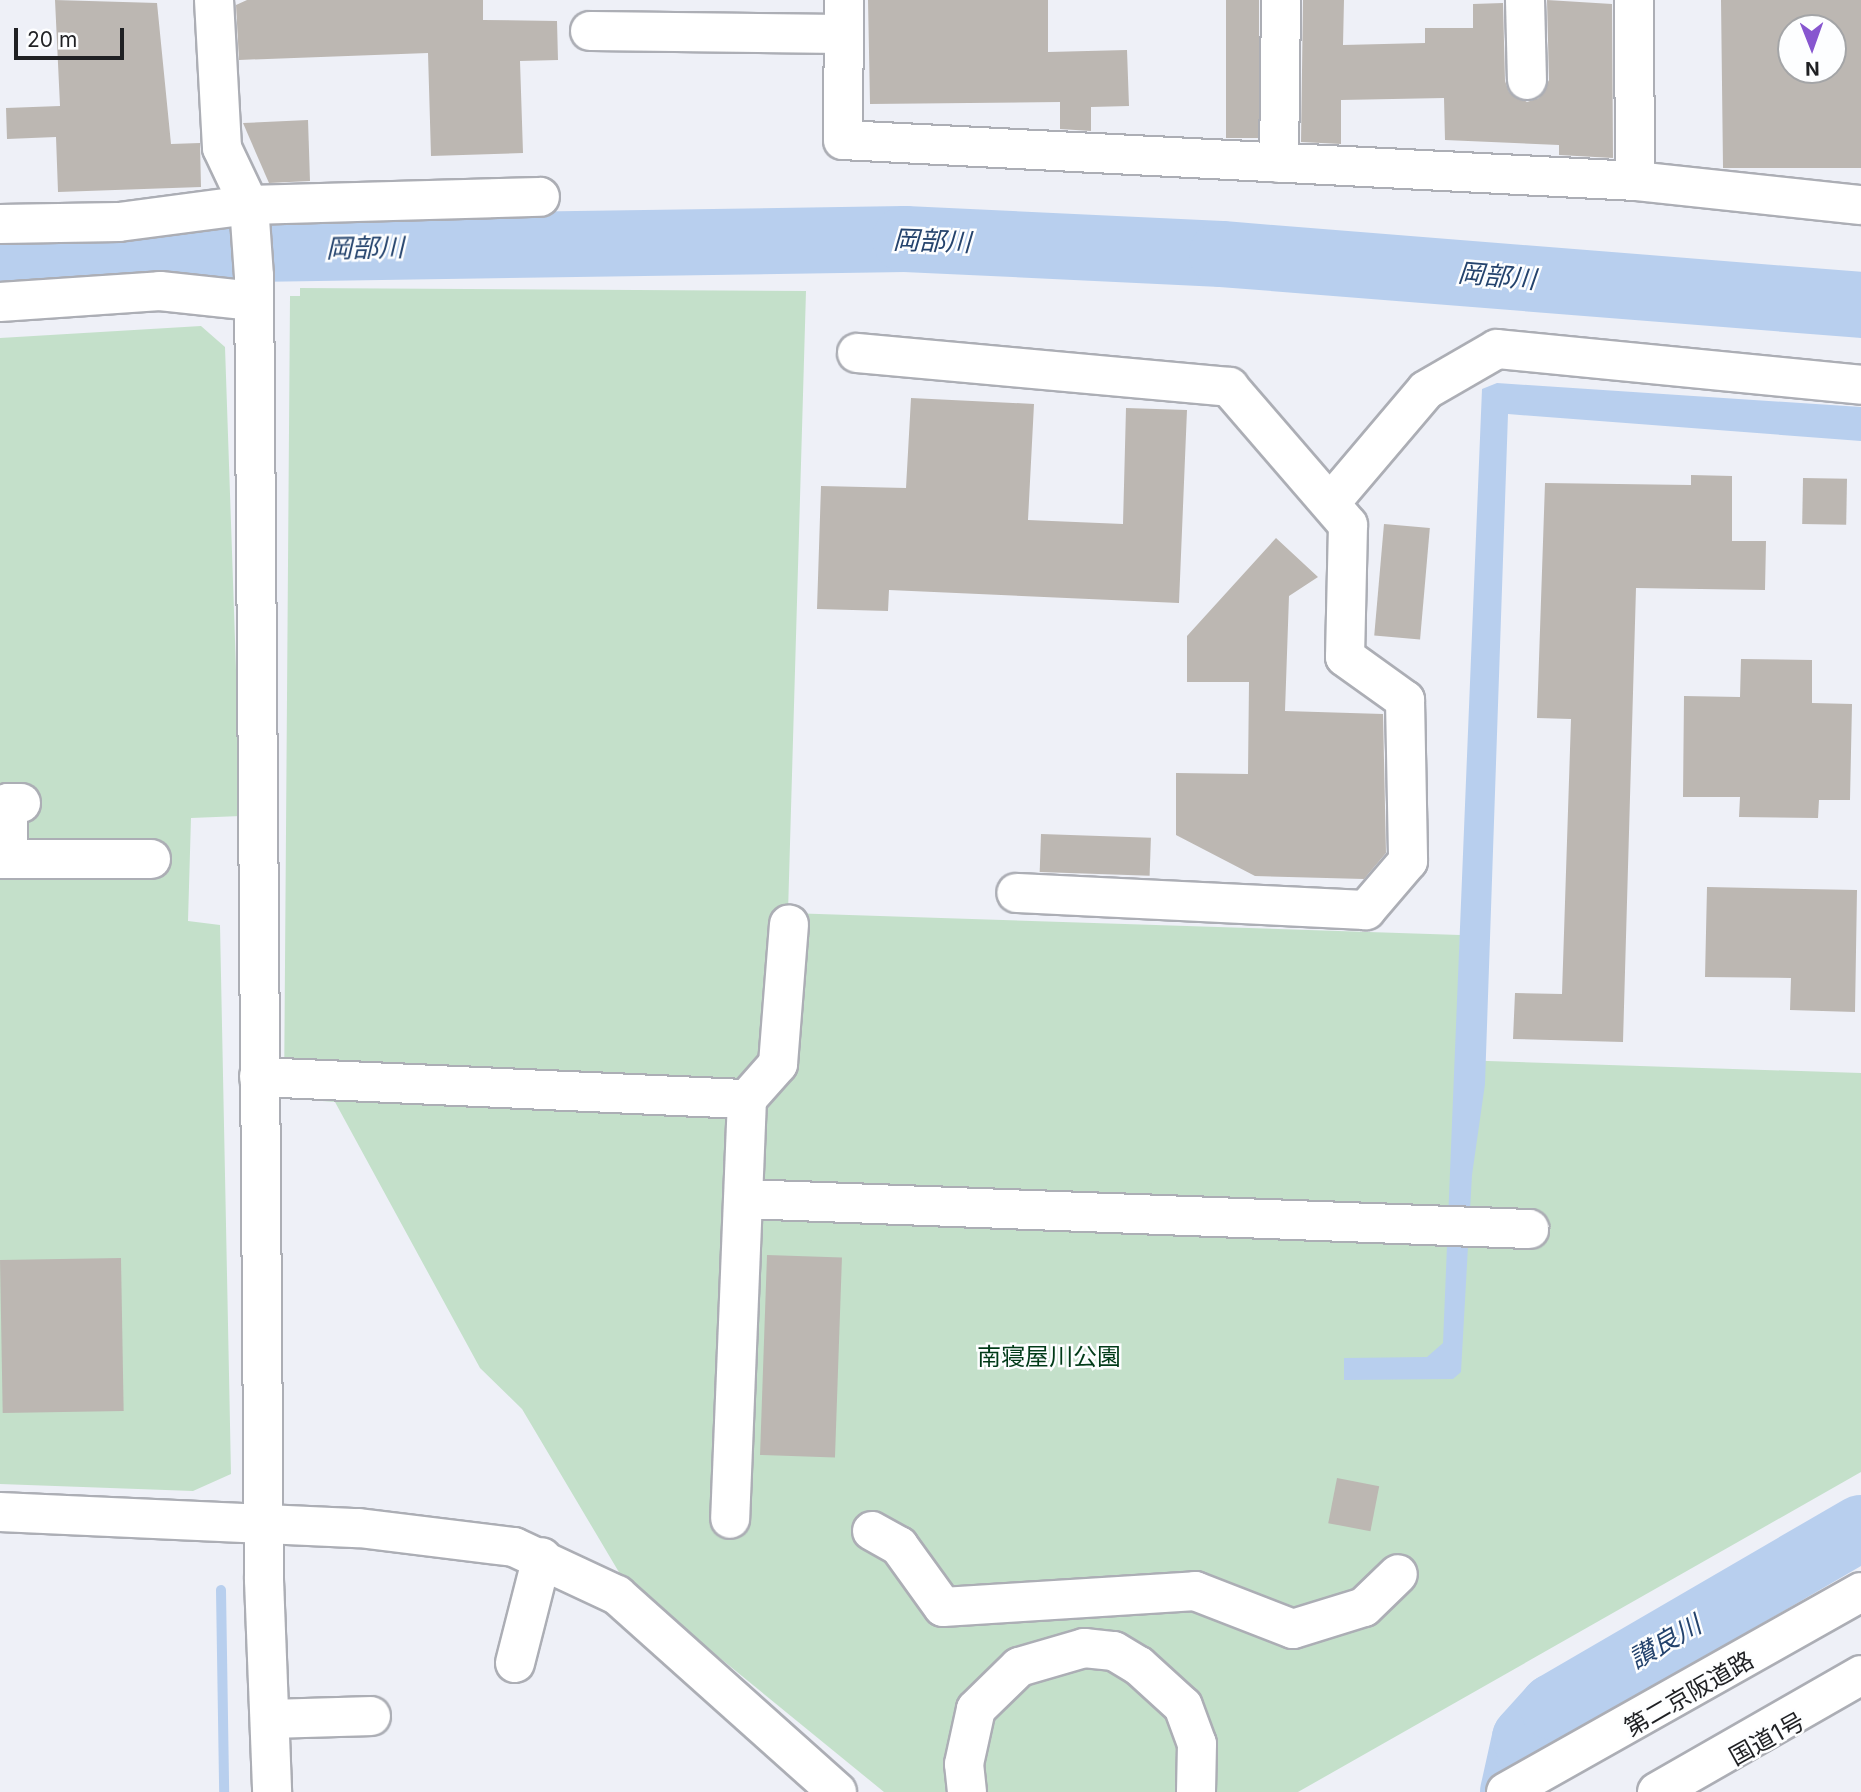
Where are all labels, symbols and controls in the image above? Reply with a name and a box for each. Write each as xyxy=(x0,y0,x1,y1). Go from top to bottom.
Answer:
scale bar xyxy=(18,14,128,58)
north arrow xyxy=(1777,14,1847,84)
text: 20 m xyxy=(27,27,77,52)
text: N xyxy=(1805,57,1820,80)
water label: 岡部川 xyxy=(892,224,972,258)
water label: 岡部川 xyxy=(326,232,404,264)
water label: 岡部川 xyxy=(1457,257,1537,295)
park label: 南寝屋川公園 xyxy=(977,1343,1121,1371)
water label: 讃良川 xyxy=(1623,1609,1707,1675)
street label: 第二京阪道路 xyxy=(1619,1646,1759,1742)
street label: 国道1号 xyxy=(1724,1707,1810,1771)

